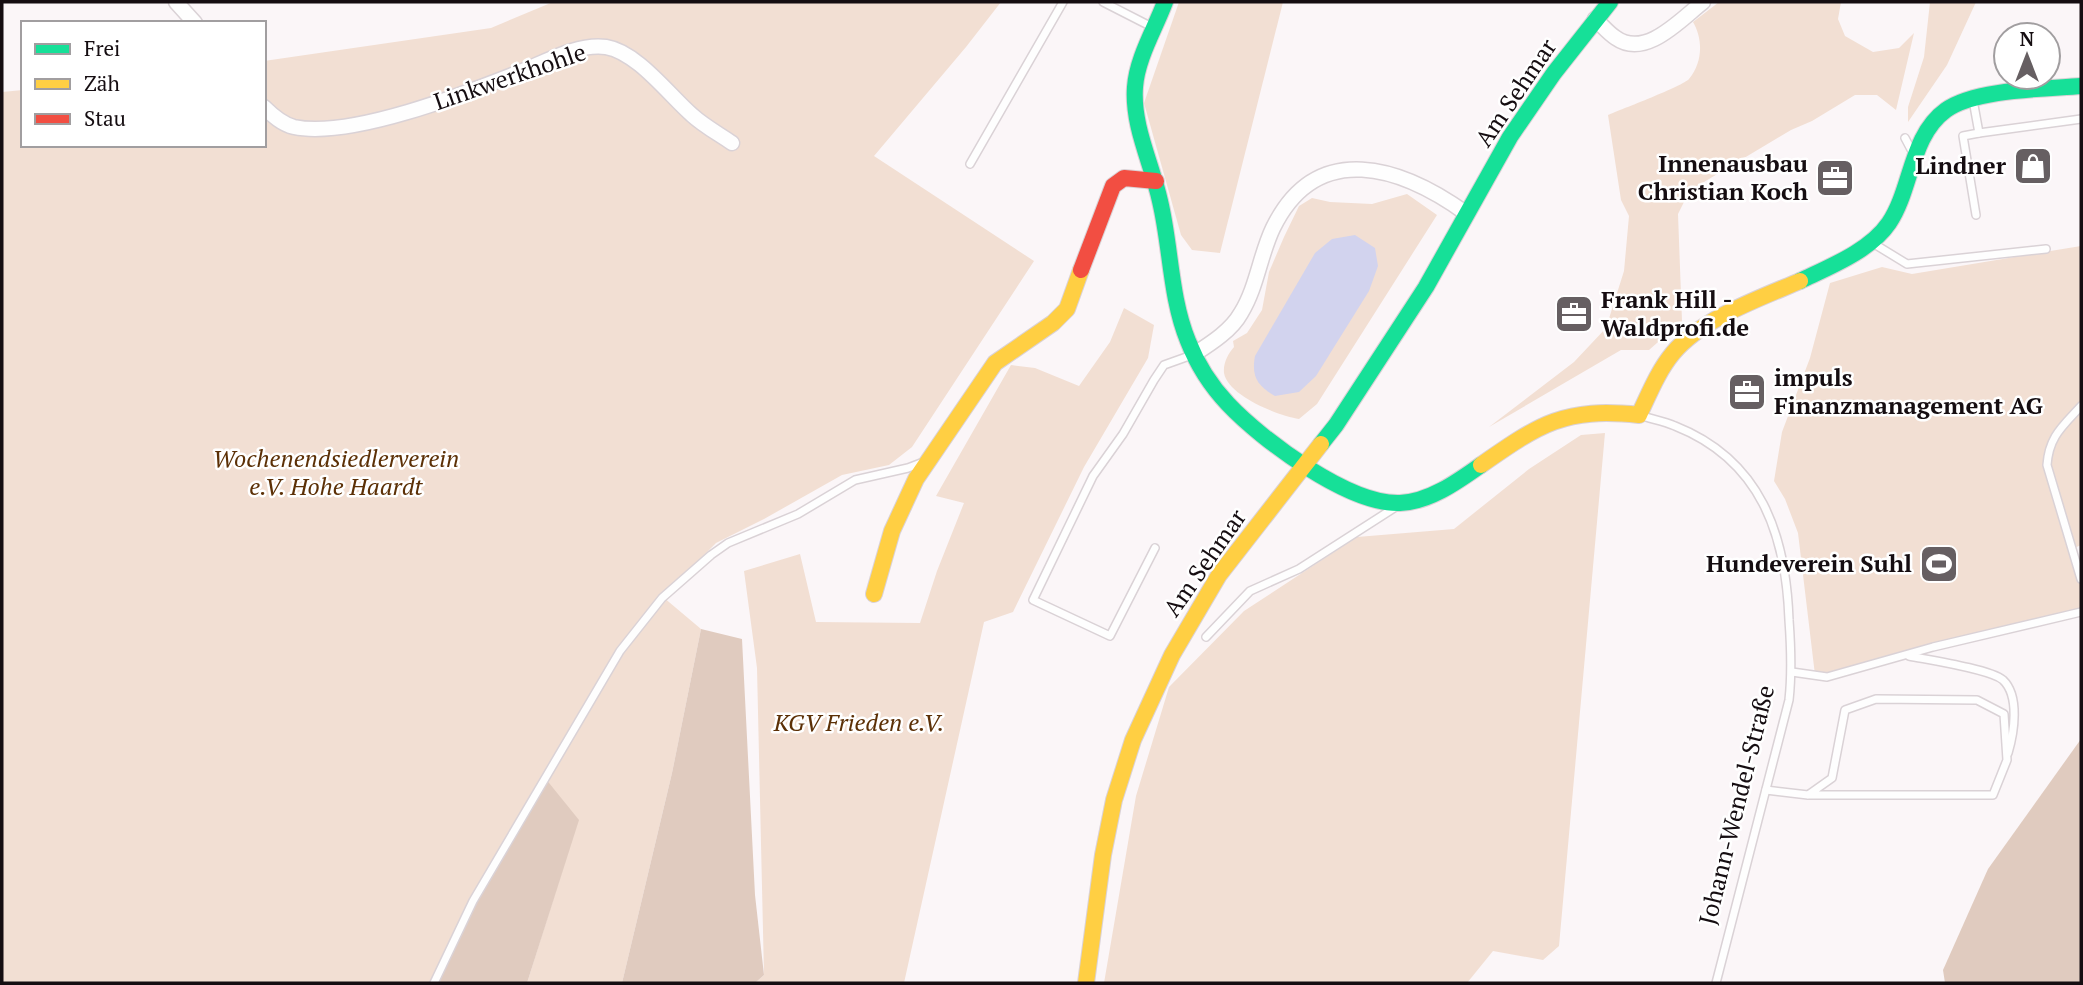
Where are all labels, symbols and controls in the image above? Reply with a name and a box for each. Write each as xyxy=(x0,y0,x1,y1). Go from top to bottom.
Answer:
legend xyxy=(21,21,266,147)
north arrow xyxy=(1992,21,2062,91)
text: N xyxy=(2020,26,2035,51)
street label: Am Sehmar xyxy=(1467,31,1564,153)
text: Frei xyxy=(84,34,120,62)
street label: Linkwerkhohle xyxy=(429,35,590,117)
text: Zäh xyxy=(84,69,120,97)
text: Stau xyxy=(84,104,126,132)
shop icon: Lindner xyxy=(2012,145,2054,187)
place label: Innenausbau Christian Koch xyxy=(1638,147,1809,207)
place label: Lindner xyxy=(1916,149,2007,181)
office icon: Innenausbau Christian Koch xyxy=(1814,157,1856,199)
place label: Frank Hill - Waldprofi.de xyxy=(1601,283,1749,343)
office icon: Frank Hill - Waldprofi.de xyxy=(1553,293,1595,335)
place label: impuls Finanzmanagement AG xyxy=(1774,361,2043,421)
office icon: impuls Finanzmanagement AG xyxy=(1726,371,1768,413)
park label: Wochenendsiedlerverein e.V. Hohe Haardt xyxy=(213,442,459,502)
street label: Am Sehmar xyxy=(1156,502,1253,622)
sports icon: Hundeverein Suhl xyxy=(1918,543,1960,585)
place label: Hundeverein Suhl xyxy=(1706,547,1912,579)
street label: Johann-Wendel-Straße xyxy=(1691,682,1781,928)
park label: KGV Frieden e.V. xyxy=(773,706,944,738)

